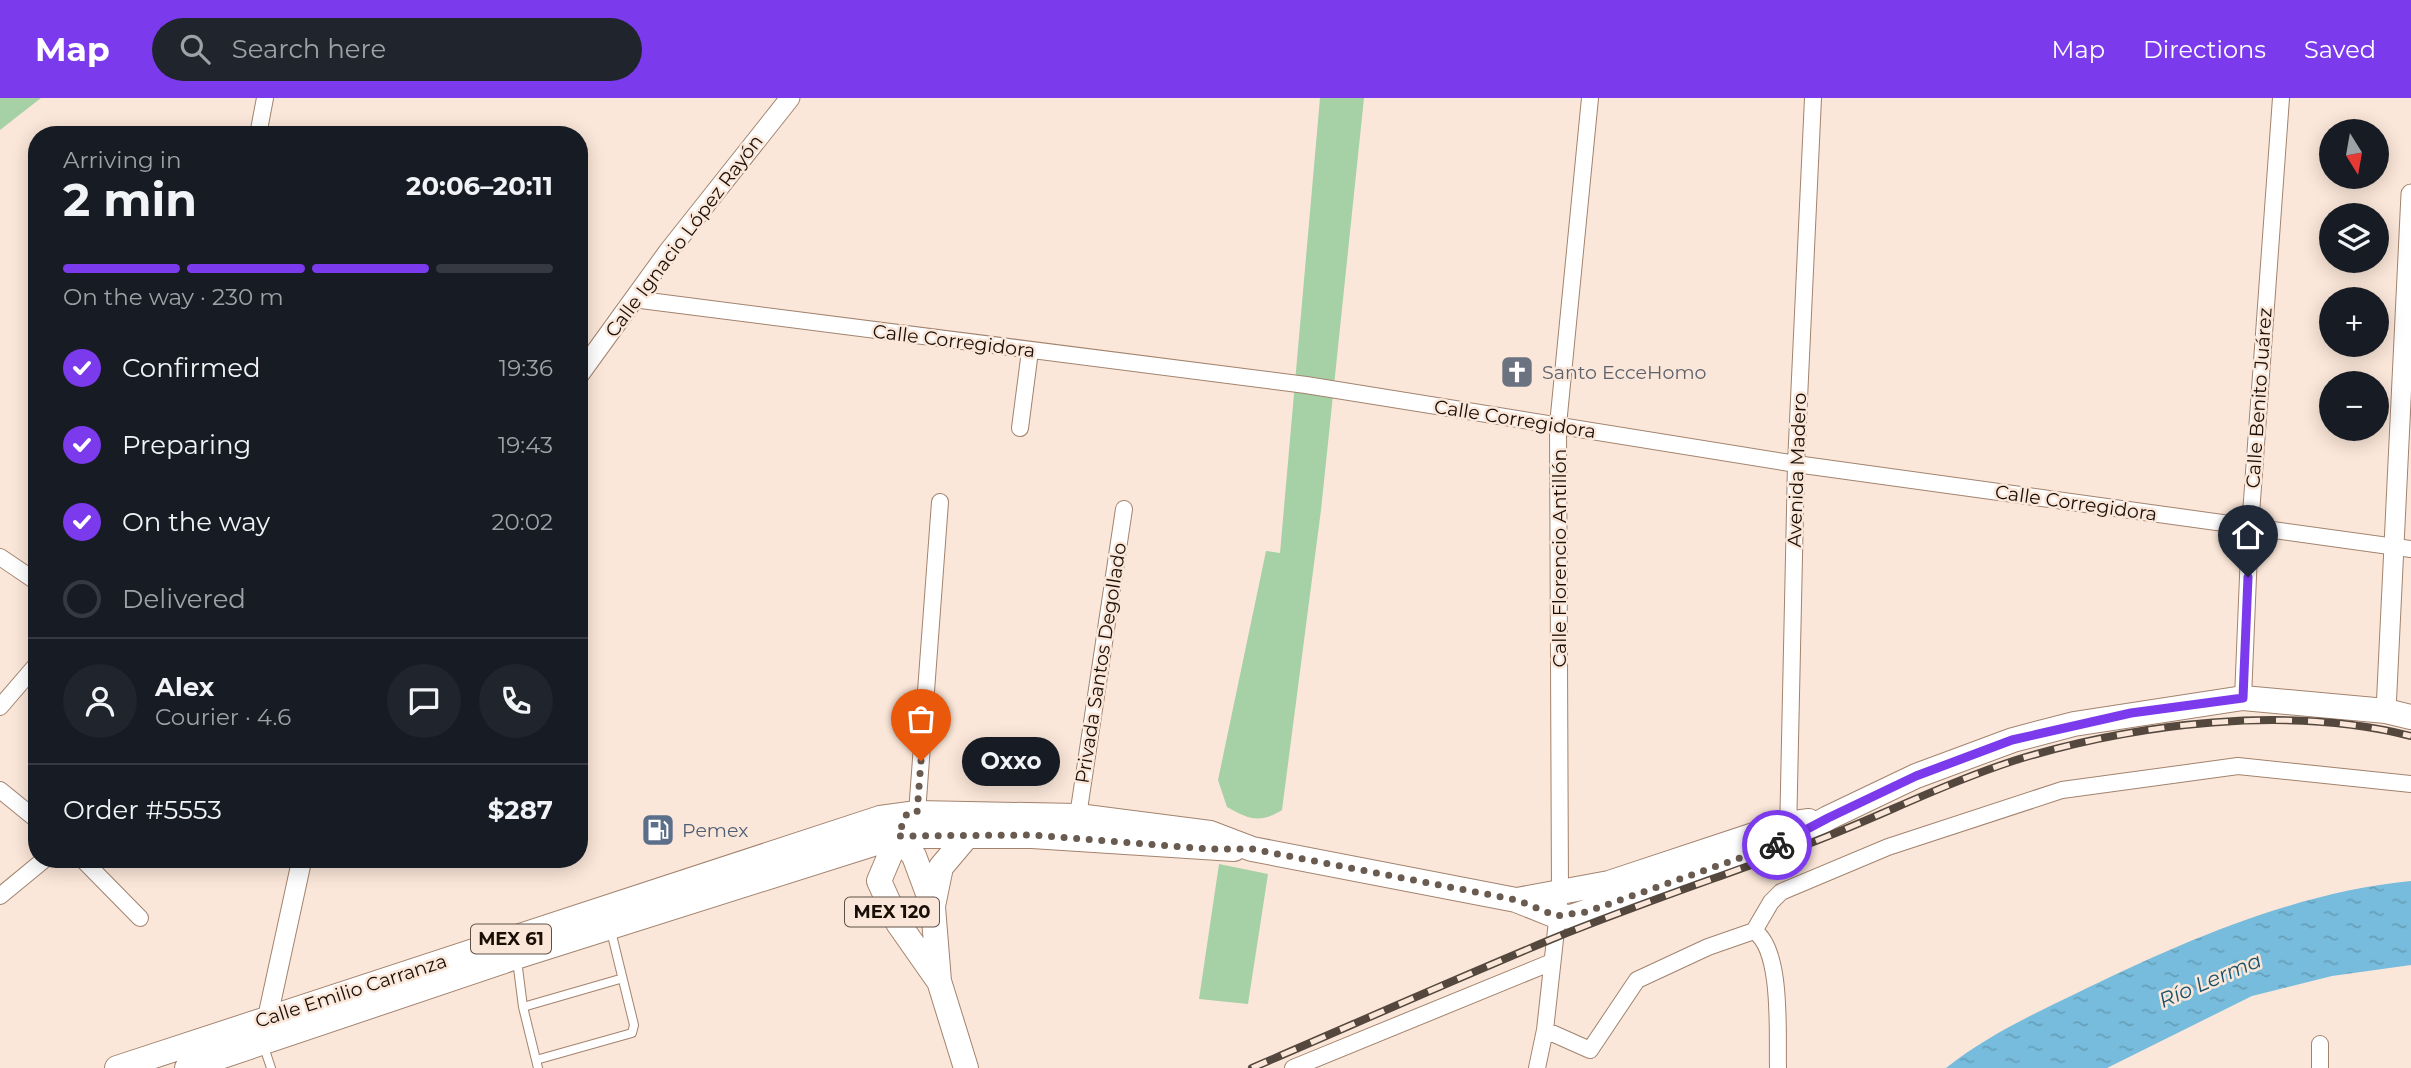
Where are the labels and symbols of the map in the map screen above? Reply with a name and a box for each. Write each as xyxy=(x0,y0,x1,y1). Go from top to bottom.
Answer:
north arrow xyxy=(2319,119,2389,189)
street label: Calle Ignacio López Rayón xyxy=(600,130,768,342)
street label: Calle Benito Juárez xyxy=(2241,307,2277,489)
street label: Calle Corregidora xyxy=(871,320,1037,362)
church icon: Santo EcceHomo xyxy=(1498,353,1536,391)
place label: Santo EcceHomo xyxy=(1542,361,1707,384)
street label: Avenida Madero xyxy=(1783,392,1811,548)
street label: Calle Corregidora xyxy=(1432,395,1598,443)
street label: Calle Florencio Antillón xyxy=(1548,449,1571,667)
street label: Calle Corregidora xyxy=(1993,480,2159,526)
pin xyxy=(2218,505,2278,577)
street label: Privada Santos Degollado xyxy=(1071,541,1131,785)
pin xyxy=(891,689,951,761)
callout: Oxxo xyxy=(963,736,1061,786)
courier xyxy=(1742,810,1812,880)
fuel station icon: Pemex xyxy=(639,811,677,849)
place label: Pemex xyxy=(682,819,748,842)
road number: MEX 120 xyxy=(845,898,939,926)
road number: MEX 61 xyxy=(471,924,551,954)
water label: Río Lerma xyxy=(2155,947,2265,1013)
street label: Calle Emilio Carranza xyxy=(252,949,450,1033)

